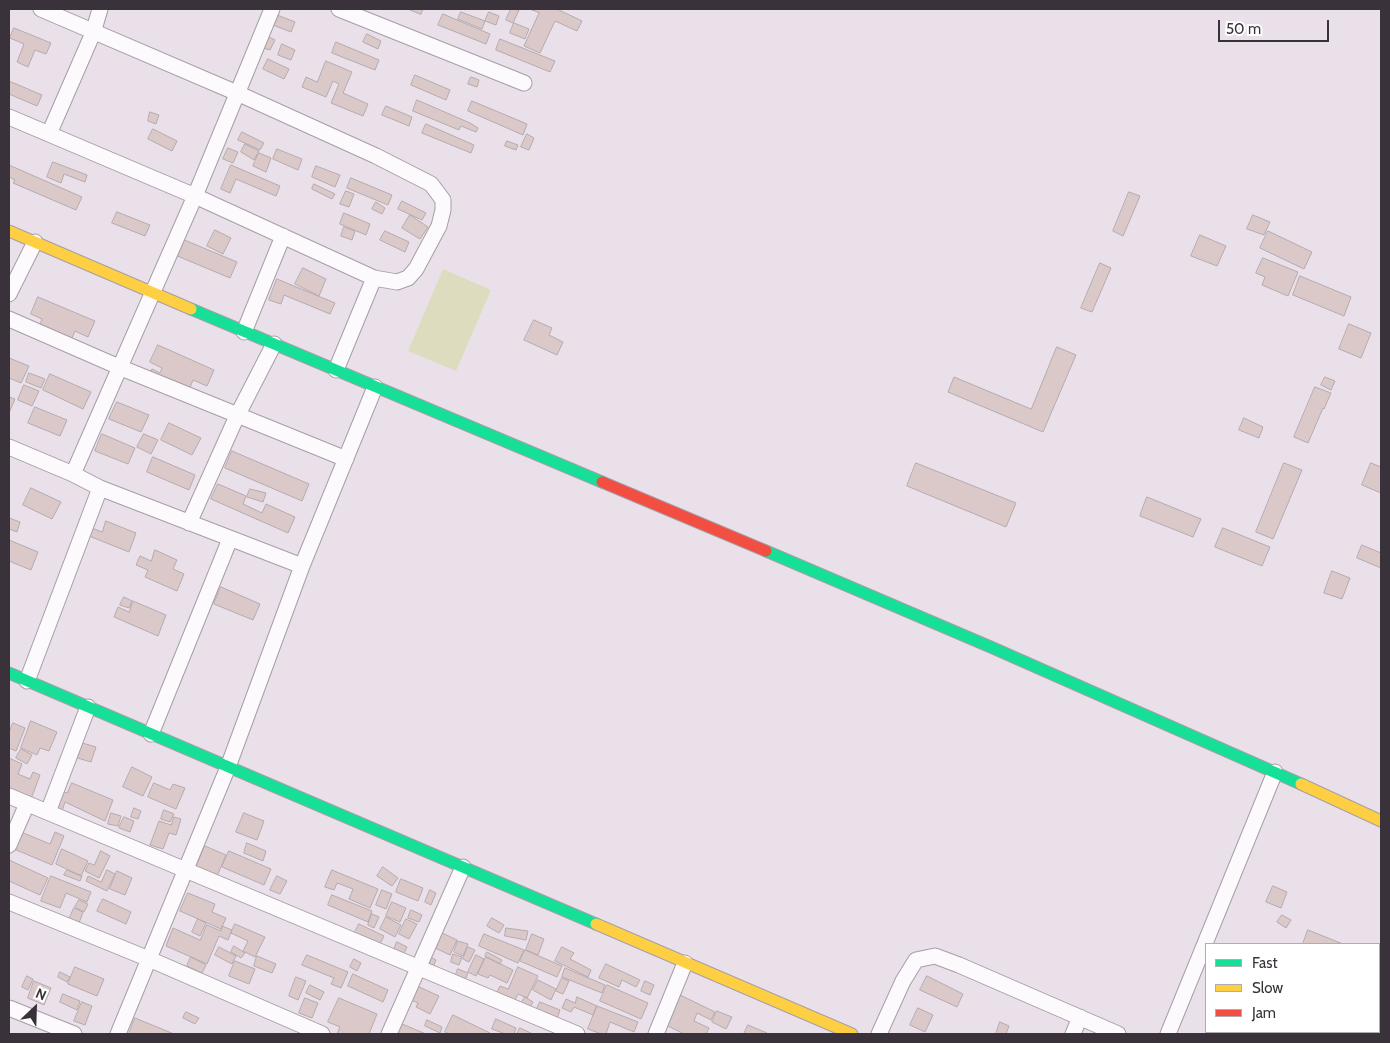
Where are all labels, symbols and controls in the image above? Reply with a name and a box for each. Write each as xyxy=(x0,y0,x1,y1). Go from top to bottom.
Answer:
scale bar xyxy=(1220,10,1331,42)
text: 50 m xyxy=(1226,20,1261,38)
legend xyxy=(1205,943,1380,1033)
text: Fast xyxy=(1252,954,1277,972)
text: Slow xyxy=(1252,979,1283,997)
north arrow xyxy=(10,983,60,1033)
text: N xyxy=(33,984,49,1005)
text: Jam xyxy=(1252,1004,1276,1022)

